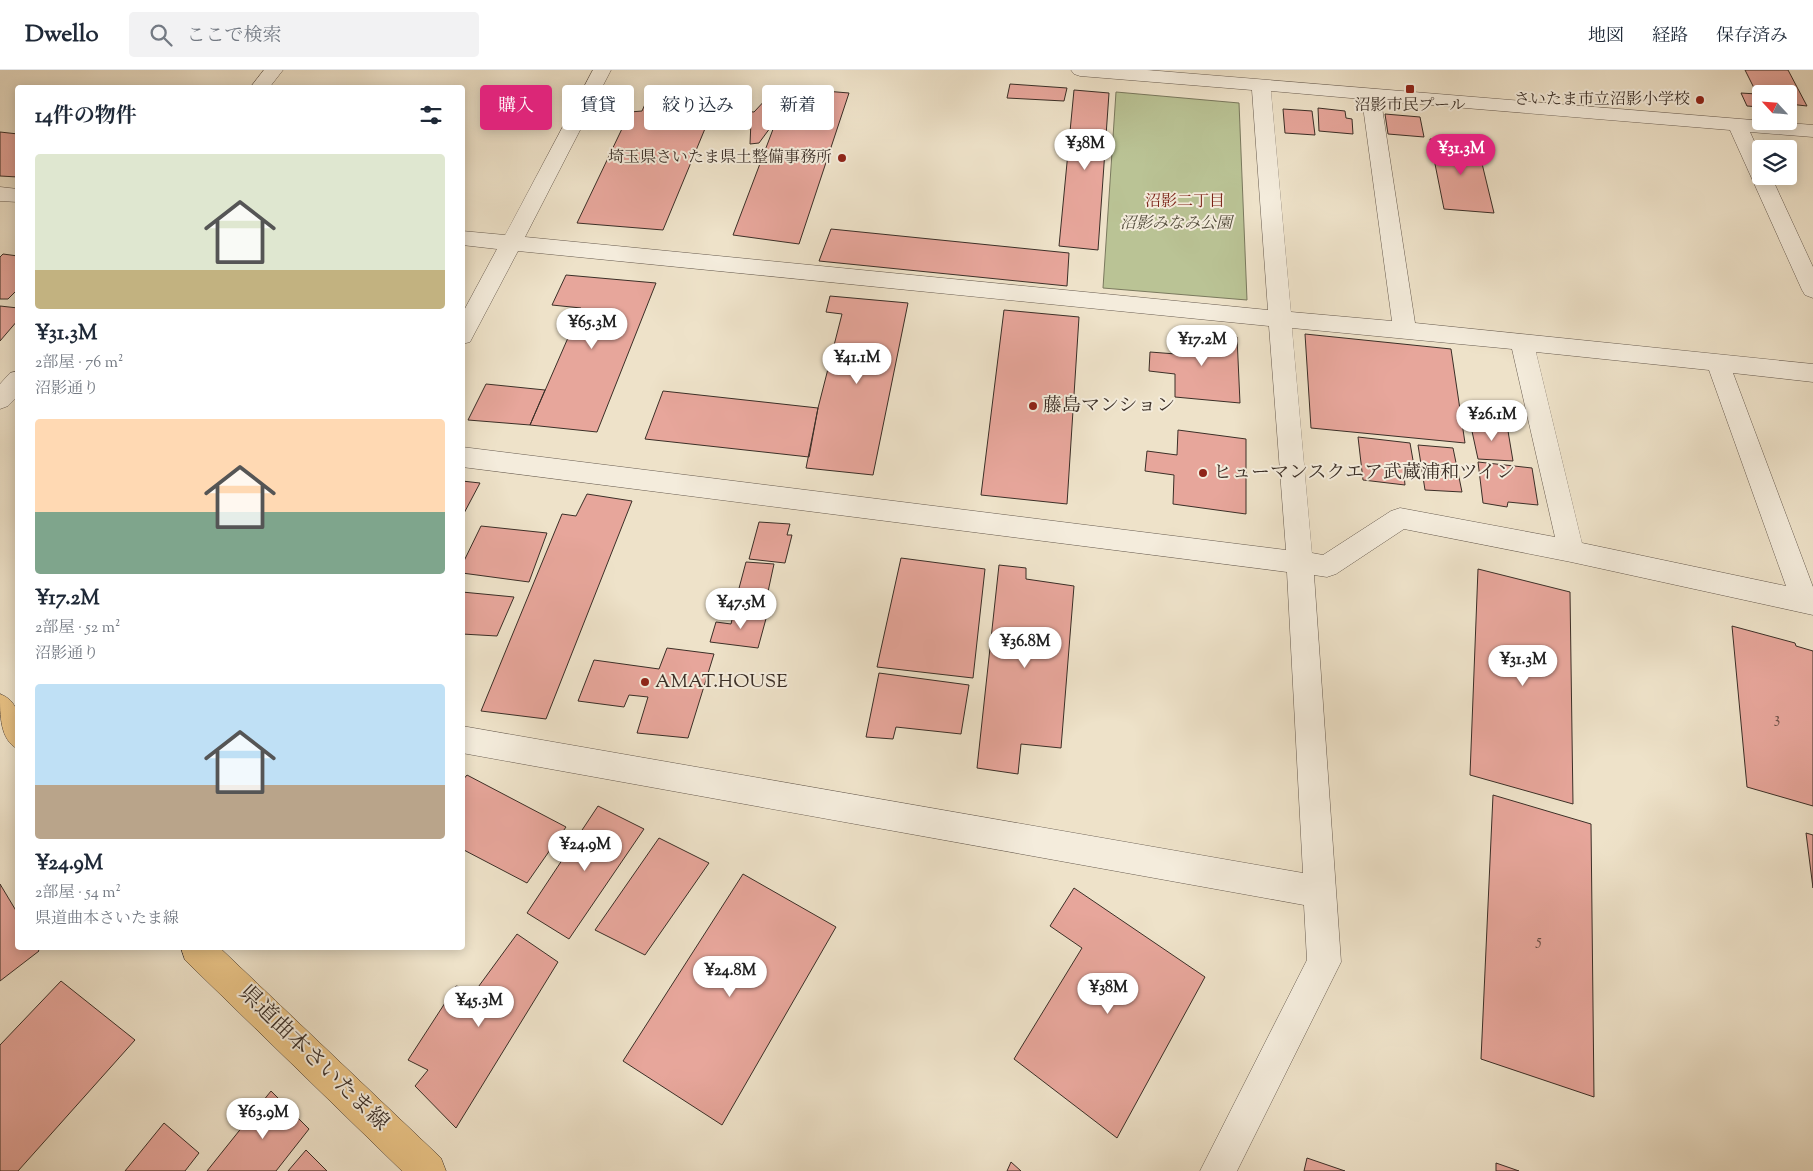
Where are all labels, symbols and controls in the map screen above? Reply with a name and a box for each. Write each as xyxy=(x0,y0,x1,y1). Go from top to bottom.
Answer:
search box xyxy=(129,12,479,57)
text: Dwello xyxy=(25,18,99,52)
icon: search xyxy=(147,21,175,49)
text: ここで検索 xyxy=(187,23,282,50)
text: 地図 xyxy=(1588,24,1624,50)
text: 経路 xyxy=(1652,24,1688,50)
text: 保存済み xyxy=(1716,24,1788,50)
marker: 沼影市民プール xyxy=(1404,83,1416,95)
chip: 購入 xyxy=(480,85,552,130)
chip: 賃貸 xyxy=(562,85,634,130)
chip: 絞り込み xyxy=(644,85,752,130)
chip: 新着 xyxy=(762,85,834,130)
north arrow xyxy=(1752,85,1798,130)
map controls xyxy=(1752,85,1797,185)
place label: さいたま市立沼影小学校 xyxy=(1514,89,1690,112)
marker: さいたま市立沼影小学校 xyxy=(1694,94,1706,106)
place label: 沼影市民プール xyxy=(1354,95,1466,118)
icon: filters xyxy=(417,101,445,129)
text: 14件の物件 xyxy=(35,102,137,132)
pin: ¥38M xyxy=(1055,128,1115,171)
text: ¥38M xyxy=(1065,133,1105,156)
pin: ¥31.3M xyxy=(1420,134,1502,176)
text: ¥31.3M xyxy=(1437,138,1485,161)
button: layers xyxy=(1752,140,1797,185)
place label: 埼玉県さいたま県土整備事務所 xyxy=(608,147,832,170)
marker: 埼玉県さいたま県土整備事務所 xyxy=(836,152,848,164)
icon: home xyxy=(195,187,285,277)
district label: 沼影二丁目 xyxy=(1145,191,1225,214)
park label: 沼影みなみ公園 xyxy=(1120,213,1235,236)
pin: ¥65.3M xyxy=(551,308,633,350)
text: ¥65.3M xyxy=(567,312,617,335)
text: ¥31.3M xyxy=(35,319,97,349)
pin: ¥17.2M xyxy=(1161,324,1243,367)
text: ¥17.2M xyxy=(1177,329,1227,352)
pin: ¥41.1M xyxy=(816,342,898,385)
text: ¥41.1M xyxy=(833,347,881,370)
text: 2部屋 · 76 m² xyxy=(35,352,123,375)
text: 沼影通り xyxy=(35,378,99,401)
place label: 藤島マンション xyxy=(1043,393,1175,420)
marker: 藤島マンション xyxy=(1027,400,1039,412)
pin: ¥26.1M xyxy=(1451,400,1533,442)
text: ¥26.1M xyxy=(1467,404,1517,427)
icon: home xyxy=(195,452,285,542)
place label: ヒューマンスクエア武蔵浦和ツイン xyxy=(1213,460,1515,487)
marker: ヒューマンスクエア武蔵浦和ツイン xyxy=(1197,467,1209,479)
text: ¥17.2M xyxy=(35,584,100,614)
pin: ¥47.5M xyxy=(700,588,782,630)
text: ¥47.5M xyxy=(717,592,765,615)
text: 2部屋 · 52 m² xyxy=(35,617,120,640)
pin: ¥36.8M xyxy=(984,626,1066,669)
text: ¥36.8M xyxy=(1000,631,1050,654)
text: 沼影通り xyxy=(35,643,99,666)
pin: ¥31.3M xyxy=(1482,644,1564,687)
text: ¥31.3M xyxy=(1499,649,1547,672)
place label: AMAT.HOUSE xyxy=(655,669,788,696)
marker: AMAT.HOUSE xyxy=(639,676,651,688)
house number: 3 xyxy=(1774,708,1780,731)
icon: home xyxy=(195,717,285,807)
pin: ¥24.9M xyxy=(544,830,626,872)
text: ¥24.9M xyxy=(559,834,611,857)
text: ¥24.9M xyxy=(35,849,103,879)
text: 2部屋 · 54 m² xyxy=(35,882,121,905)
text: 県道曲本さいたま線 xyxy=(35,908,179,931)
house number: 5 xyxy=(1535,930,1542,953)
pin: ¥24.8M xyxy=(689,956,771,998)
text: ¥24.8M xyxy=(704,960,756,983)
pin: ¥38M xyxy=(1078,972,1138,1015)
text: ¥38M xyxy=(1088,977,1128,1000)
street label: 県道曲本さいたま線 xyxy=(231,979,395,1139)
pin: ¥45.3M xyxy=(438,986,520,1028)
text: ¥45.3M xyxy=(455,990,503,1013)
pin: ¥63.9M xyxy=(222,1098,304,1140)
text: ¥63.9M xyxy=(237,1102,289,1125)

